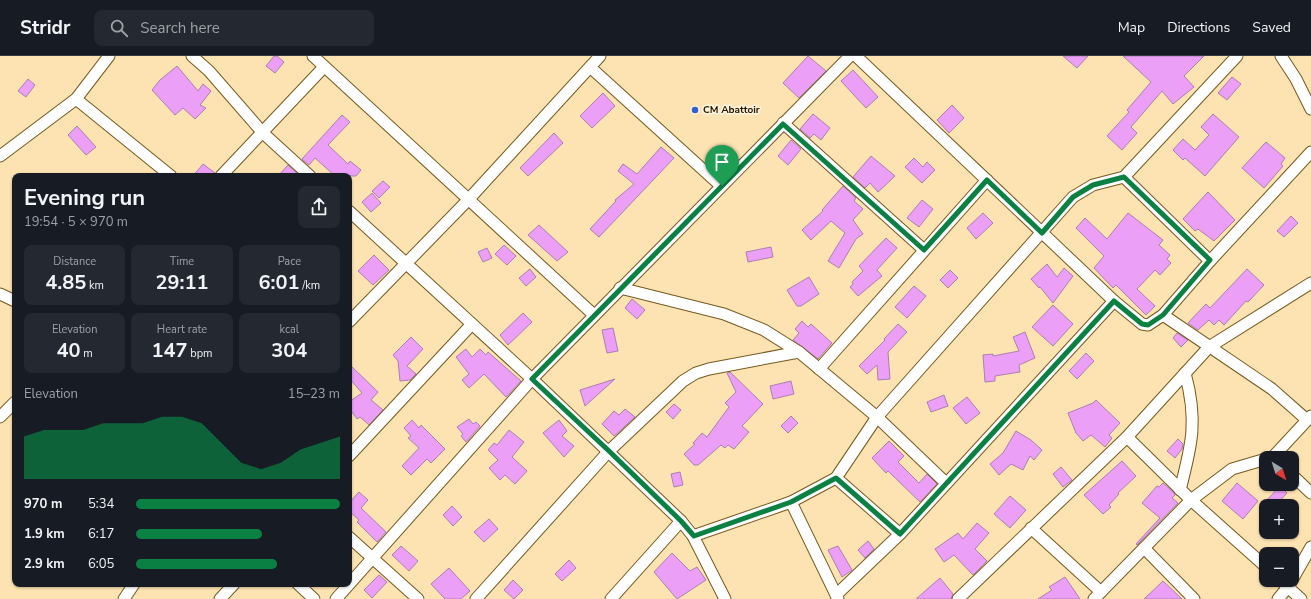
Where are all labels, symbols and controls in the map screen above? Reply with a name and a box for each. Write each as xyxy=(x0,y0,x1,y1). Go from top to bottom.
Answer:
search box xyxy=(94,10,374,46)
text: Stridr xyxy=(20,15,70,41)
icon: search xyxy=(108,17,130,39)
text: Search here xyxy=(140,18,220,38)
text: Map xyxy=(1118,18,1145,37)
text: Directions xyxy=(1167,18,1230,37)
text: Saved xyxy=(1252,18,1291,37)
place label: CM Abattoir xyxy=(703,103,760,117)
marker: CM Abattoir xyxy=(690,105,700,115)
pin xyxy=(705,145,739,186)
icon: arrive xyxy=(711,151,733,173)
text: Evening run xyxy=(24,183,145,213)
button: share xyxy=(298,186,340,228)
text: 19:54 · 5 × 970 m xyxy=(24,213,128,231)
text: Distance xyxy=(53,254,96,269)
text: Time xyxy=(170,254,194,269)
text: Pace xyxy=(278,254,301,269)
text: 4.85 xyxy=(45,269,86,296)
text: 29:11 xyxy=(156,269,208,296)
text: 6:01 xyxy=(258,269,299,296)
text: km xyxy=(86,278,104,293)
text: /km xyxy=(299,278,320,293)
text: Elevation xyxy=(52,322,97,337)
text: Heart rate xyxy=(157,322,207,337)
text: kcal xyxy=(280,322,299,337)
text: 40 xyxy=(57,337,81,364)
text: 147 xyxy=(151,337,187,364)
text: 304 xyxy=(271,337,307,364)
text: m xyxy=(81,346,93,361)
text: bpm xyxy=(187,346,213,361)
text: Elevation xyxy=(24,385,78,403)
text: 15–23 m xyxy=(288,385,340,403)
north arrow xyxy=(1259,451,1299,491)
map controls xyxy=(1259,451,1299,587)
text: 970 m xyxy=(24,495,62,513)
text: 5:34 xyxy=(88,495,114,513)
button: + xyxy=(1259,499,1299,539)
text: 1.9 km xyxy=(24,525,65,543)
text: 6:17 xyxy=(88,525,114,543)
button: − xyxy=(1259,547,1299,587)
text: 2.9 km xyxy=(24,555,65,573)
text: 6:05 xyxy=(88,555,114,573)

